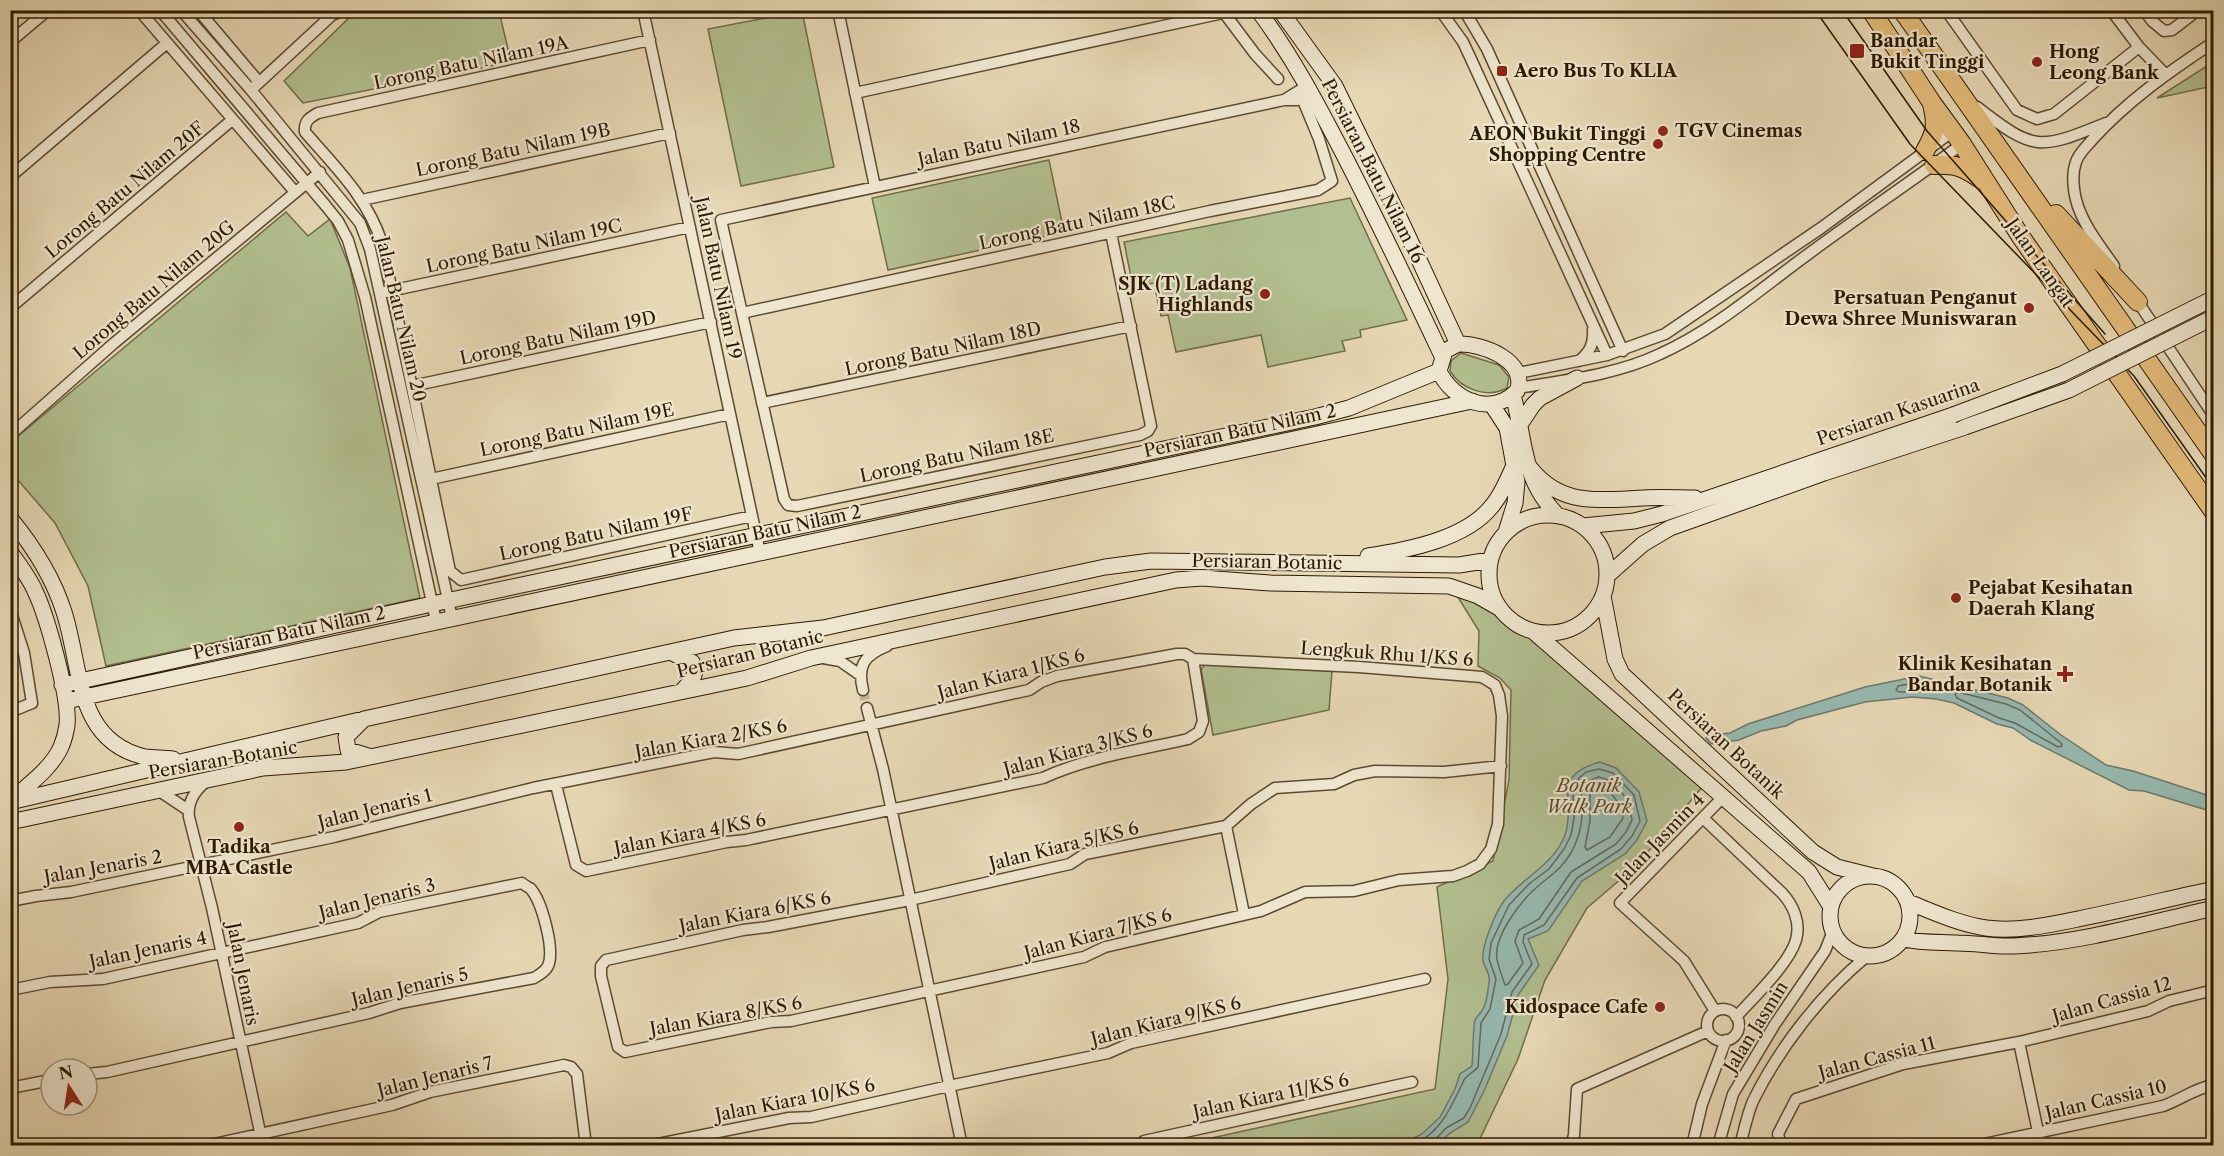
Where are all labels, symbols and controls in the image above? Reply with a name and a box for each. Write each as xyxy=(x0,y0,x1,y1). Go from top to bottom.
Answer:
place label: Bandar Bukit Tinggi xyxy=(1870,30,1985,73)
street label: Lorong Batu Nilam 19A xyxy=(372,31,571,94)
place label: Hong Leong Bank xyxy=(2049,41,2160,84)
marker: Bandar Bukit Tinggi xyxy=(1848,42,1866,60)
marker: Hong Leong Bank xyxy=(2030,55,2044,69)
place label: Aero Bus To KLIA xyxy=(1513,60,1678,82)
marker: Aero Bus To KLIA xyxy=(1495,64,1509,78)
street label: Persiaran Batu Nilam 16 xyxy=(1317,75,1429,267)
street label: Jalan Batu Nilam 18 xyxy=(913,115,1082,172)
street label: Lorong Batu Nilam 20F xyxy=(41,117,209,263)
street label: Lorong Batu Nilam 19B xyxy=(414,119,612,181)
place label: TGV Cinemas xyxy=(1675,120,1802,142)
place label: AEON Bukit Tinggi Shopping Centre xyxy=(1468,123,1647,166)
marker: TGV Cinemas xyxy=(1656,124,1670,138)
marker: AEON Bukit Tinggi Shopping Centre xyxy=(1651,137,1665,151)
street label: Lorong Batu Nilam 18C xyxy=(977,191,1177,255)
street label: Jalan Batu Nilam 19 xyxy=(689,192,746,361)
street label: Jalan Langat xyxy=(1999,211,2079,313)
street label: Lorong Batu Nilam 19C xyxy=(424,214,624,278)
street label: Lorong Batu Nilam 20G xyxy=(69,216,240,364)
street label: Jalan Batu Nilam 20 xyxy=(371,231,431,404)
place label: SJK (T) Ladang Highlands xyxy=(1118,273,1254,316)
marker: SJK (T) Ladang Highlands xyxy=(1258,287,1272,301)
place label: Persatuan Penganut Dewa Shree Muniswaran xyxy=(1785,287,2018,330)
marker: Persatuan Penganut Dewa Shree Muniswaran xyxy=(2022,301,2036,315)
street label: Lorong Batu Nilam 19D xyxy=(458,306,658,370)
street label: Lorong Batu Nilam 18D xyxy=(843,317,1043,381)
street label: Persiaran Kasuarina xyxy=(1814,374,1983,450)
street label: Lorong Batu Nilam 19E xyxy=(478,399,676,461)
street label: Persiaran Batu Nilam 2 xyxy=(1142,400,1338,462)
street label: Lorong Batu Nilam 18E xyxy=(858,425,1056,487)
street label: Persiaran Batu Nilam 2 xyxy=(667,501,863,563)
street label: Lorong Batu Nilam 19F xyxy=(497,503,695,565)
street label: Persiaran Botanic xyxy=(1192,550,1342,574)
place label: Pejabat Kesihatan Daerah Klang xyxy=(1968,577,2134,620)
marker: Pejabat Kesihatan Daerah Klang xyxy=(1949,591,1963,605)
street label: Persiaran Batu Nilam 2 xyxy=(191,602,387,664)
street label: Persiaran Botanic xyxy=(674,625,826,683)
street label: Lengkuk Rhu 1/KS 6 xyxy=(1300,637,1474,671)
street label: Jalan Kiara 1/KS 6 xyxy=(932,644,1087,705)
place label: Klinik Kesihatan Bandar Botanik xyxy=(1898,653,2053,696)
marker: Klinik Kesihatan Bandar Botanik xyxy=(2056,665,2074,683)
street label: Persiaran Botanik xyxy=(1663,684,1790,805)
street label: Jalan Kiara 2/KS 6 xyxy=(630,715,789,764)
street label: Jalan Kiara 3/KS 6 xyxy=(998,720,1155,781)
street label: Persiaran Botanic xyxy=(147,736,299,784)
park label: Botanik Walk Park xyxy=(1546,775,1633,818)
street label: Jalan Jenaris 1 xyxy=(313,784,435,835)
street label: Jalan Jasmin 4 xyxy=(1609,789,1709,891)
street label: Jalan Kiara 4/KS 6 xyxy=(609,808,768,860)
street label: Jalan Kiara 5/KS 6 xyxy=(984,817,1141,876)
marker: Tadika MBA Castle xyxy=(232,820,246,834)
place label: Tadika MBA Castle xyxy=(185,836,293,879)
street label: Jalan Jenaris 2 xyxy=(39,846,164,889)
street label: Jalan Jenaris 3 xyxy=(314,874,437,925)
street label: Jalan Kiara 6/KS 6 xyxy=(674,886,833,938)
street label: Jalan Kiara 7/KS 6 xyxy=(1019,904,1174,965)
street label: Jalan Jenaris xyxy=(222,918,264,1027)
street label: Jalan Jenaris 4 xyxy=(84,927,209,974)
street label: Jalan Jenaris 5 xyxy=(347,963,470,1012)
street label: Jalan Cassia 12 xyxy=(2047,972,2174,1028)
street label: Jalan Jasmin xyxy=(1718,977,1793,1079)
street label: Jalan Kiara 8/KS 6 xyxy=(645,992,804,1041)
street label: Jalan Kiara 9/KS 6 xyxy=(1086,992,1243,1051)
place label: Kidospace Cafe xyxy=(1505,996,1648,1018)
marker: Kidospace Cafe xyxy=(1653,1000,1667,1014)
street label: Jalan Cassia 11 xyxy=(1813,1032,1938,1085)
street label: Jalan Jenaris 7 xyxy=(372,1052,495,1103)
north arrow xyxy=(39,1057,99,1117)
text: N xyxy=(57,1061,75,1084)
street label: Jalan Kiara 11/KS 6 xyxy=(1188,1069,1351,1124)
street label: Jalan Kiara 10/KS 6 xyxy=(710,1074,877,1127)
street label: Jalan Cassia 10 xyxy=(2040,1075,2169,1125)

